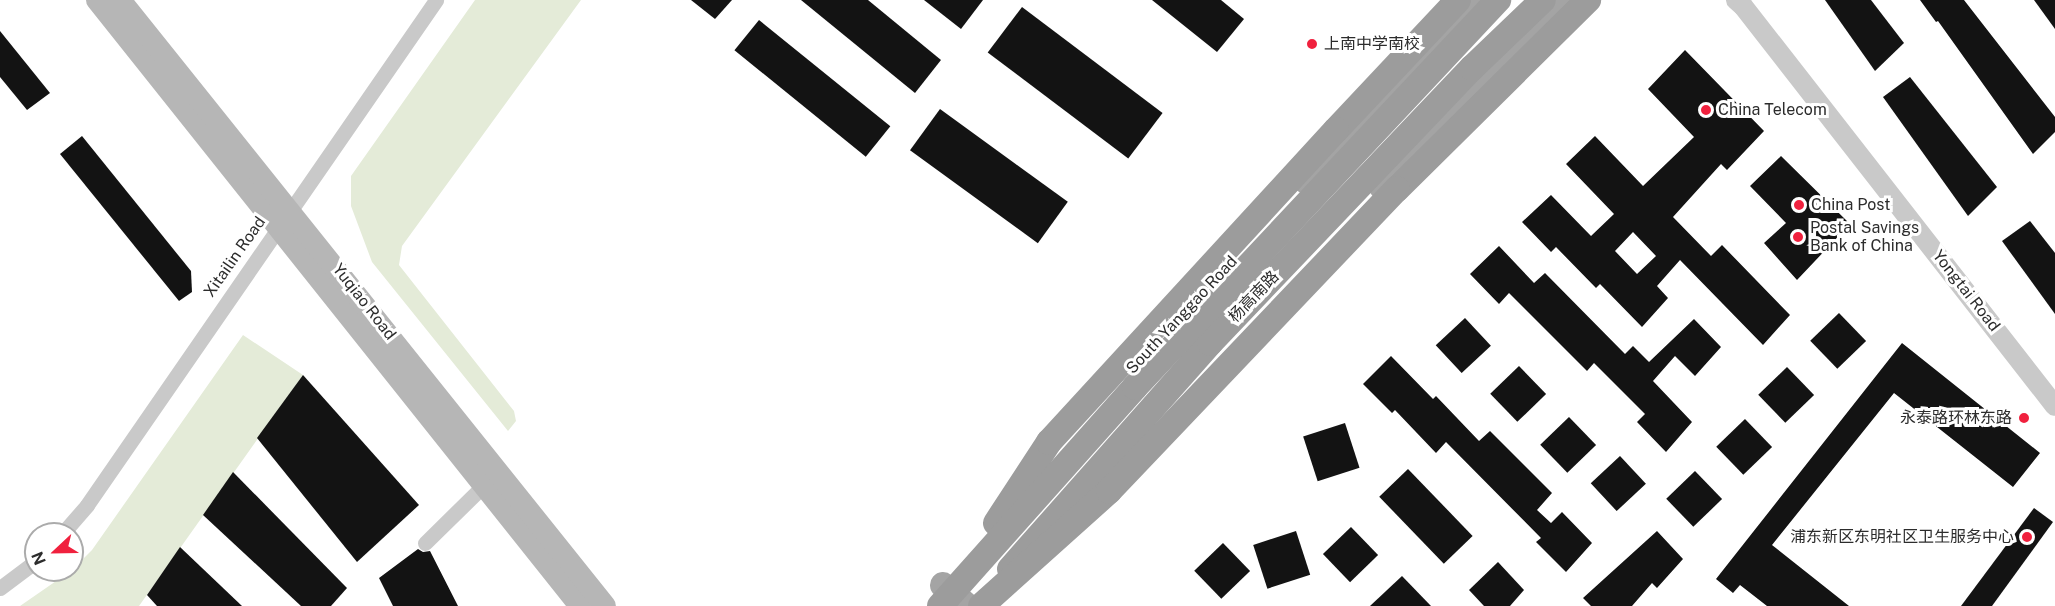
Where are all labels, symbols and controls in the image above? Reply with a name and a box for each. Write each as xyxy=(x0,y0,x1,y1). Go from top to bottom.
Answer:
place label: 上南中学南校 xyxy=(1324,34,1420,54)
marker: 上南中学南校 xyxy=(1305,37,1319,51)
place label: China Telecom xyxy=(1718,100,1827,120)
marker: China Telecom xyxy=(1699,103,1713,117)
place label: China Post xyxy=(1811,195,1890,215)
marker: China Post xyxy=(1792,198,1806,212)
street label: Xitailin Road xyxy=(200,213,270,301)
place label: Postal Savings Bank of China xyxy=(1810,218,1919,256)
marker: Postal Savings Bank of China xyxy=(1791,230,1805,244)
street label: Yongtai Road xyxy=(1928,247,2004,335)
street label: South Yanggao Road xyxy=(1122,252,1242,378)
street label: Yuqiao Road xyxy=(328,260,400,344)
street label: 杨高南路 xyxy=(1225,267,1283,327)
place label: 永泰路环林东路 xyxy=(1900,408,2012,428)
marker: 永泰路环林东路 xyxy=(2017,411,2031,425)
north arrow xyxy=(24,522,84,582)
place label: 浦东新区东明社区卫生服务中心 xyxy=(1790,527,2014,547)
marker: 浦东新区东明社区卫生服务中心 xyxy=(2018,528,2036,546)
text: N xyxy=(28,549,50,568)

